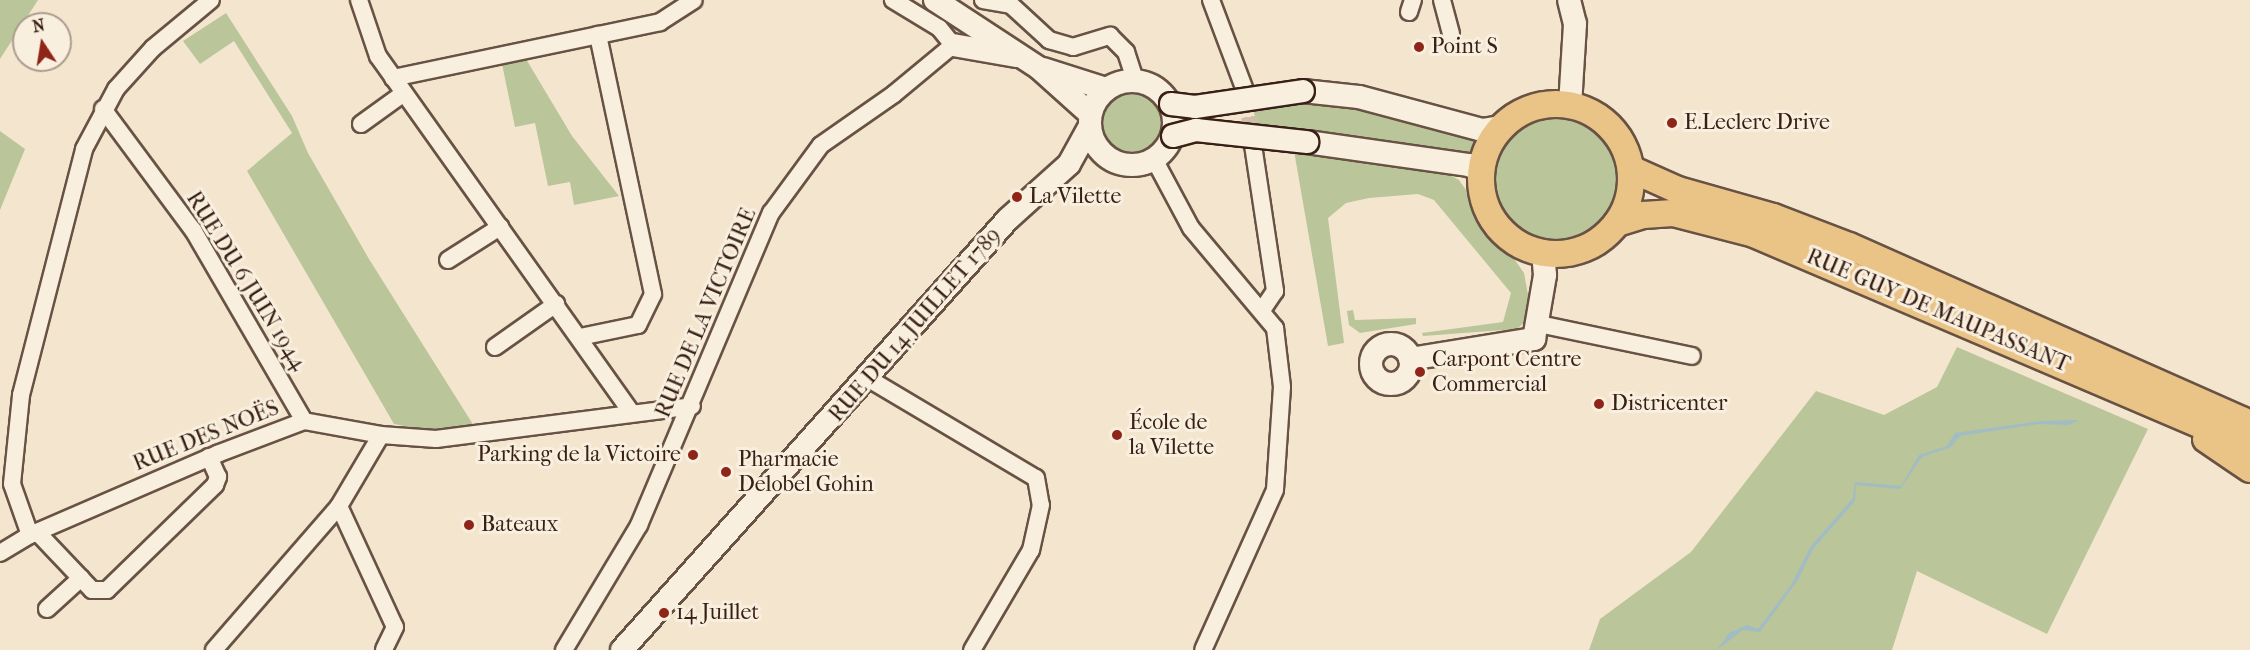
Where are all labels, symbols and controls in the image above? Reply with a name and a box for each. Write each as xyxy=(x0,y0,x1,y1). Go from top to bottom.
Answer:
north arrow xyxy=(12,12,72,72)
text: N xyxy=(31,15,46,36)
place label: Point S xyxy=(1431,34,1498,60)
marker: Point S xyxy=(1412,40,1426,54)
place label: E.Leclerc Drive xyxy=(1684,110,1830,136)
marker: E.Leclerc Drive xyxy=(1665,116,1679,130)
place label: La Vilette xyxy=(1029,184,1121,210)
street label: RUE DU 6 JUIN 1944 xyxy=(180,187,312,375)
marker: La Vilette xyxy=(1010,190,1024,204)
street label: RUE DE LA VICTOIRE xyxy=(650,204,762,422)
street label: RUE DU 14 JUILLET 1789 xyxy=(823,222,1007,428)
street label: RUE GUY DE MAUPASSANT xyxy=(1802,243,2074,379)
place label: Carpont Centre Commercial xyxy=(1432,346,1581,398)
marker: Carpont Centre Commercial xyxy=(1413,365,1427,379)
place label: Districenter xyxy=(1611,391,1727,417)
street label: RUE DES NOËS xyxy=(129,395,283,477)
marker: Districenter xyxy=(1592,397,1606,411)
place label: École de la Vilette xyxy=(1129,409,1214,460)
marker: École de la Vilette xyxy=(1110,428,1124,442)
place label: Parking de la Victoire xyxy=(477,442,681,468)
place label: Pharmacie Delobel Gohin xyxy=(738,446,874,498)
marker: Parking de la Victoire xyxy=(686,448,700,462)
marker: Pharmacie Delobel Gohin xyxy=(719,465,733,479)
place label: Bateaux xyxy=(481,512,558,538)
marker: Bateaux xyxy=(462,518,476,532)
place label: 14 Juillet xyxy=(676,600,759,626)
marker: 14 Juillet xyxy=(657,606,671,620)

